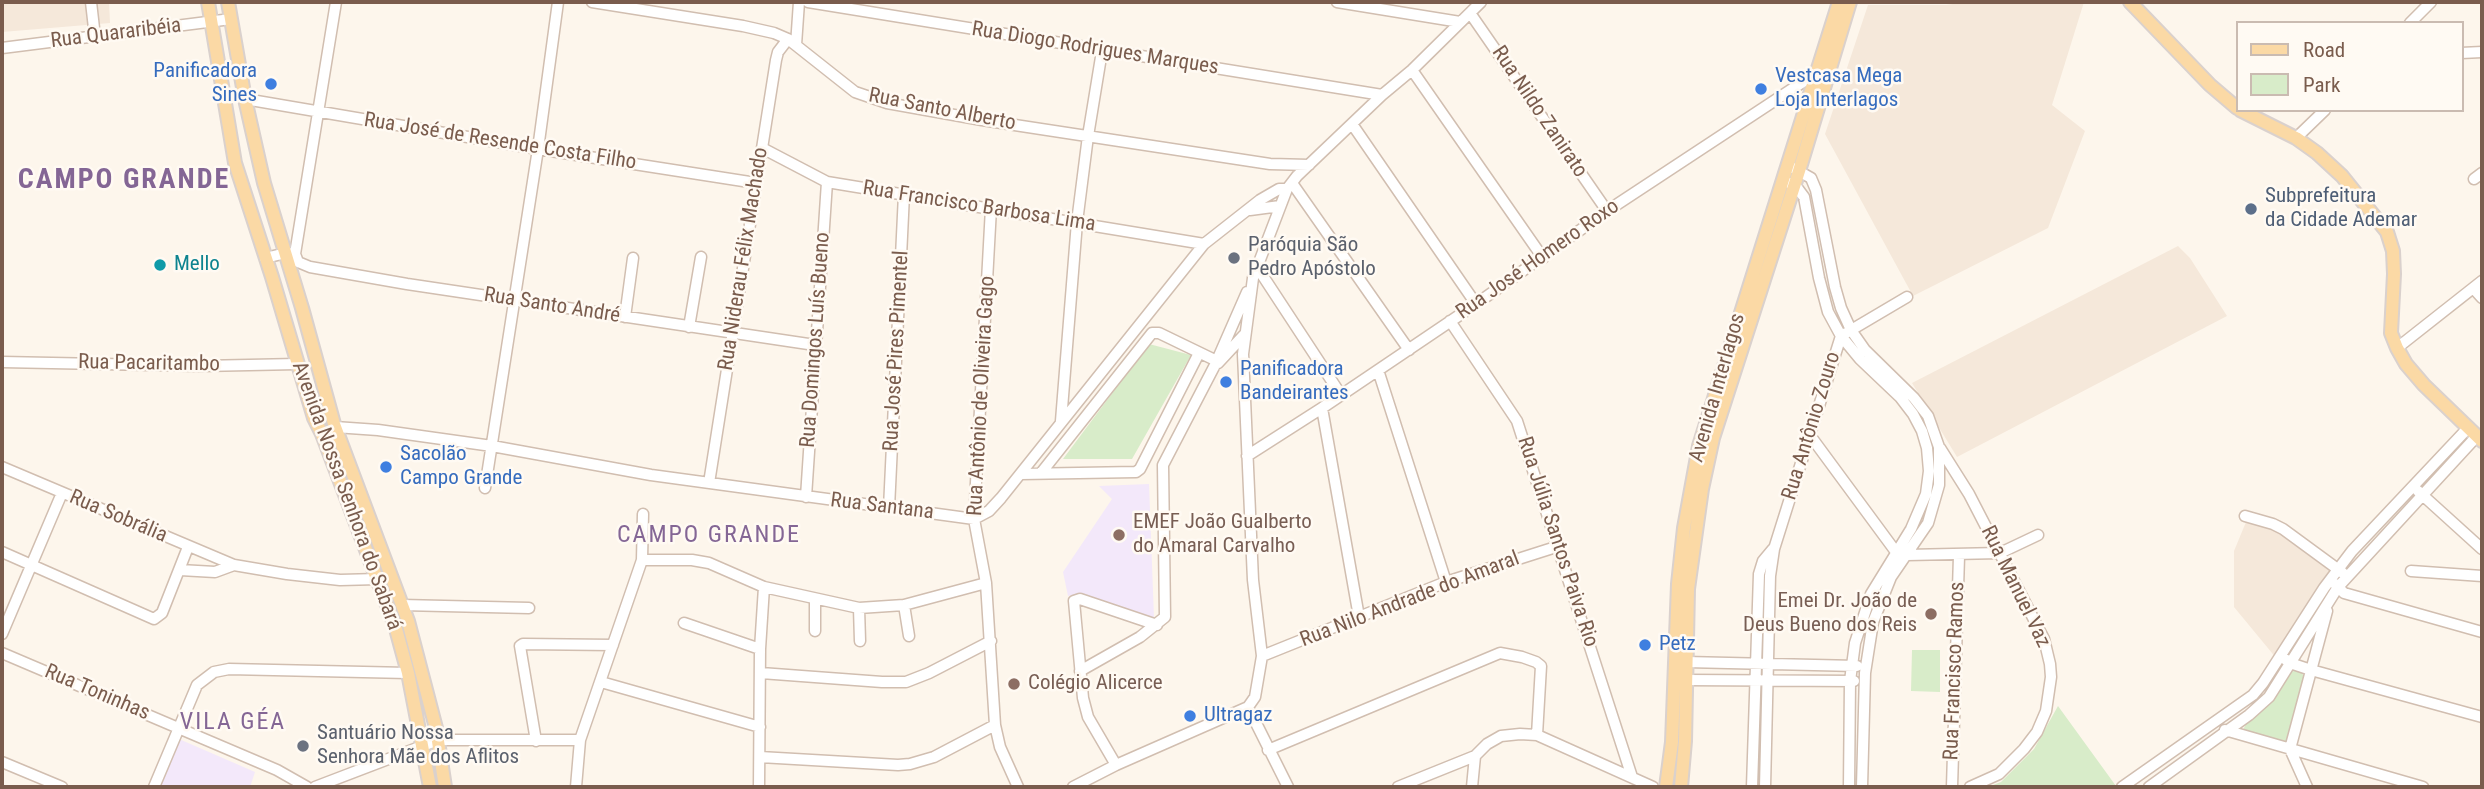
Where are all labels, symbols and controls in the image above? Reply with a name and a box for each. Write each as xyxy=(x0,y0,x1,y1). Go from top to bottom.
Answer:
street label: Rua Quararibéia xyxy=(49,13,183,55)
street label: Rua Diogo Rodrigues Marques xyxy=(970,17,1220,81)
legend xyxy=(2236,21,2463,112)
text: Road xyxy=(2303,38,2345,62)
street label: Rua Nildo Zanirato xyxy=(1486,41,1592,183)
place label: Panificadora Sines xyxy=(153,59,257,109)
place label: Vestcasa Mega Loja Interlagos xyxy=(1775,64,1902,114)
text: Park xyxy=(2303,73,2340,97)
marker: Panificadora Sines xyxy=(263,76,279,92)
marker: Vestcasa Mega Loja Interlagos xyxy=(1753,81,1769,97)
street label: Rua Santo Alberto xyxy=(866,83,1018,137)
street label: Rua José de Resende Costa Filho xyxy=(362,108,638,176)
street label: Rua Niderau Félix Machado xyxy=(714,146,774,372)
district label: CAMPO GRANDE xyxy=(19,164,229,198)
street label: Rua Francisco Barbosa Lima xyxy=(861,176,1097,238)
place label: Subprefeitura da Cidade Ademar xyxy=(2265,184,2417,234)
street label: Rua José Homero Roxo xyxy=(1452,194,1624,326)
marker: Subprefeitura da Cidade Ademar xyxy=(2243,201,2259,217)
street label: Rua Domingos Luís Bueno xyxy=(796,231,836,449)
place label: Paróquia São Pedro Apóstolo xyxy=(1248,233,1376,283)
street label: Rua José Pires Pimentel xyxy=(879,250,915,452)
marker: Paróquia São Pedro Apóstolo xyxy=(1226,250,1242,266)
place label: Mello xyxy=(174,252,220,278)
marker: Mello xyxy=(152,257,168,273)
street label: Rua Antônio de Oliveira Gago xyxy=(963,275,1001,517)
street label: Rua Santo André xyxy=(482,283,622,329)
street label: Avenida Interlagos xyxy=(1685,311,1751,465)
street label: Rua Antônio Zouro xyxy=(1778,349,1846,503)
street label: Rua Pacaritambo xyxy=(78,350,220,378)
place label: Panificadora Bandeirantes xyxy=(1240,357,1349,407)
street label: Avenida Nossa Senhora do Sabará xyxy=(286,358,406,634)
marker: Panificadora Bandeirantes xyxy=(1218,374,1234,390)
street label: Rua Júlia Santos Paiva Rio xyxy=(1511,434,1603,650)
place label: Sacolão Campo Grande xyxy=(400,442,522,492)
marker: Sacolão Campo Grande xyxy=(378,459,394,475)
street label: Rua Sobrália xyxy=(65,485,171,549)
street label: Rua Santana xyxy=(829,488,935,526)
place label: EMEF João Gualberto do Amaral Carvalho xyxy=(1133,510,1312,560)
district label: CAMPO GRANDE xyxy=(618,522,800,550)
street label: Rua Manuel Vaz xyxy=(1975,522,2055,652)
marker: EMEF João Gualberto do Amaral Carvalho xyxy=(1111,527,1127,543)
street label: Rua Nilo Andrade do Amaral xyxy=(1297,547,1523,653)
street label: Rua Francisco Ramos xyxy=(1939,581,1971,761)
place label: Emei Dr. João de Deus Bueno dos Reis xyxy=(1743,589,1917,639)
marker: Emei Dr. João de Deus Bueno dos Reis xyxy=(1923,606,1939,622)
place label: Petz xyxy=(1659,632,1696,658)
marker: Petz xyxy=(1637,637,1653,653)
street label: Rua Toninhas xyxy=(41,660,153,726)
place label: Colégio Alicerce xyxy=(1028,671,1163,697)
marker: Colégio Alicerce xyxy=(1006,676,1022,692)
place label: Ultragaz xyxy=(1204,703,1273,729)
marker: Ultragaz xyxy=(1182,708,1198,724)
district label: VILA GÉA xyxy=(181,709,285,737)
place label: Santuário Nossa Senhora Mãe dos Aflitos xyxy=(317,721,519,771)
marker: Santuário Nossa Senhora Mãe dos Aflitos xyxy=(295,738,311,754)

